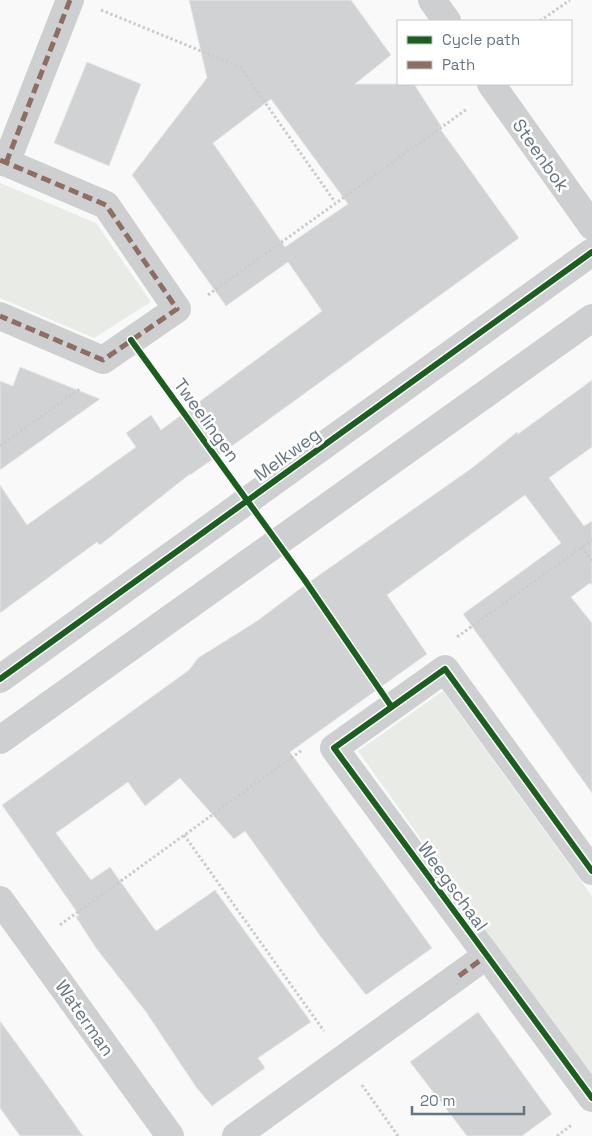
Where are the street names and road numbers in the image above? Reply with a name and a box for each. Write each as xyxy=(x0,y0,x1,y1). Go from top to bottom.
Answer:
street label: Steenbok xyxy=(508,114,575,196)
street label: Tweelingen xyxy=(169,374,245,466)
street label: Melkweg xyxy=(249,422,325,486)
street label: Weegschaal xyxy=(413,837,493,935)
street label: Waterman xyxy=(50,976,120,1060)

